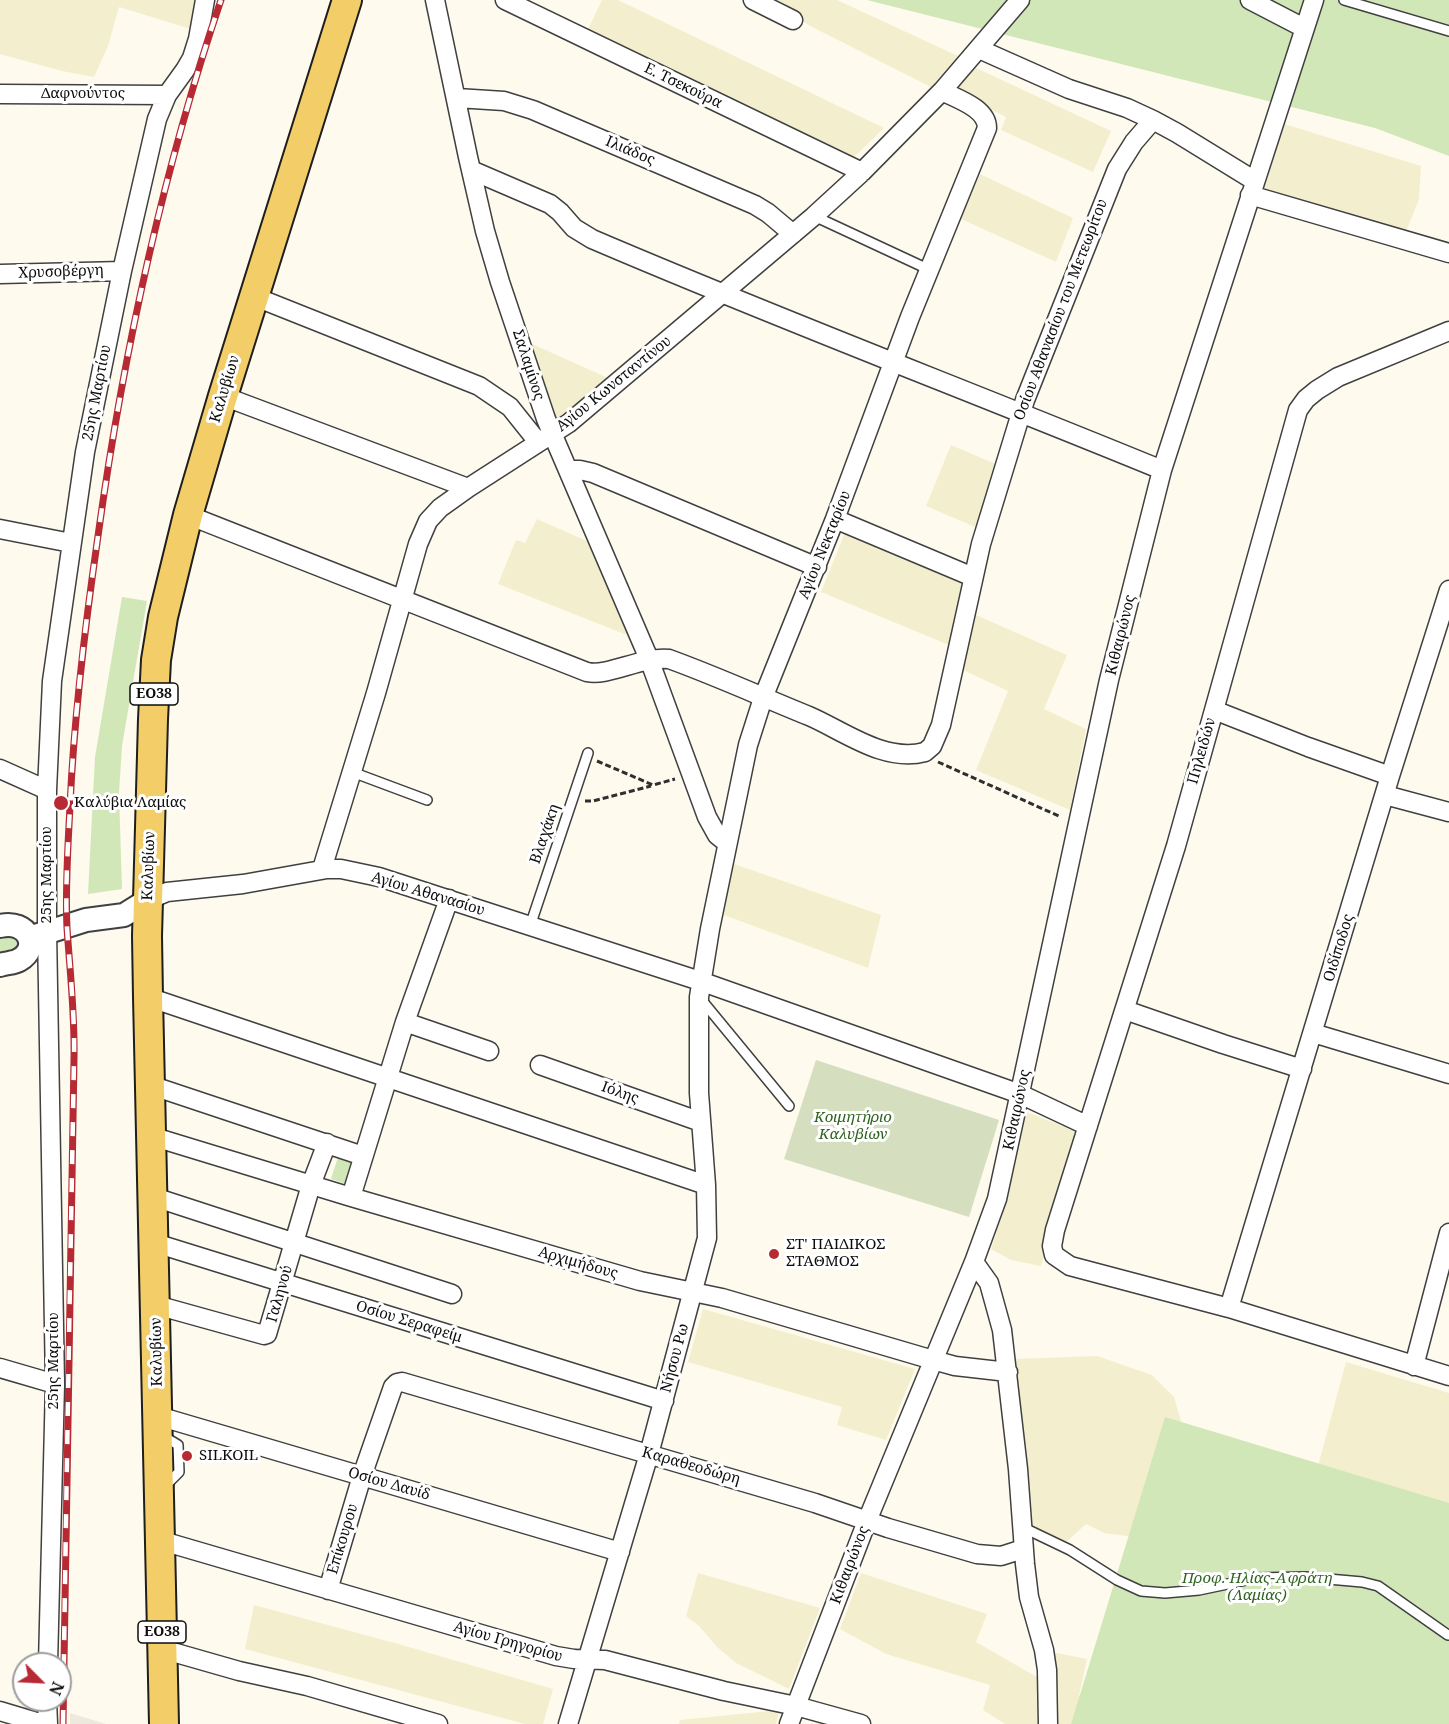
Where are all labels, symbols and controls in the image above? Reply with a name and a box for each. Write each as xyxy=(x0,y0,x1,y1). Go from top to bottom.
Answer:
street label: Ε. Τσεκούρα xyxy=(641,59,725,113)
street label: Δαφνούντος xyxy=(41,85,125,103)
street label: Ιλιάδος xyxy=(603,133,657,169)
street label: Οσίου Αθανασίου του Μετεωρίτου xyxy=(1010,197,1112,423)
street label: Χρυσοβέργη xyxy=(18,262,104,282)
street label: Σαλαμίνος xyxy=(508,327,548,403)
street label: Αγίου Κωνσταντίνου xyxy=(553,332,675,436)
street label: 25ης Μαρτίου xyxy=(79,343,115,443)
street label: Καλυβίων xyxy=(206,353,244,425)
street label: Αγίου Νεκταρίου xyxy=(795,488,855,602)
street label: Κιθαιρώνος xyxy=(1102,593,1140,677)
road number: ΕΟ38 xyxy=(130,683,178,705)
street label: Πηλειδών xyxy=(1184,716,1220,786)
marker: Καλύβια Λαμίας xyxy=(52,794,70,812)
place label: Καλύβια Λαμίας xyxy=(74,794,186,812)
street label: Βλαχάκη xyxy=(526,802,564,866)
street label: 25ης Μαρτίου xyxy=(38,826,56,924)
street label: Καλυβίων xyxy=(139,831,159,901)
street label: Αγίου Αθανασίου xyxy=(369,868,487,920)
street label: Οιδίποδος xyxy=(1320,912,1358,984)
street label: Κιθαιρώνος xyxy=(1000,1068,1034,1152)
street label: Ιόλης xyxy=(599,1078,641,1108)
park label: Κοιμητήριο Καλυβίων xyxy=(814,1109,892,1144)
place label: ΣΤ' ΠΑΙΔΙΚΟΣ ΣΤΑΘΜΟΣ xyxy=(786,1236,885,1271)
street label: Αρχιμήδους xyxy=(536,1243,620,1283)
marker: ΣΤ' ΠΑΙΔΙΚΟΣ ΣΤΑΘΜΟΣ xyxy=(767,1247,781,1261)
street label: Γαληνού xyxy=(263,1263,297,1325)
street label: Οσίου Σεραφείμ xyxy=(354,1297,464,1347)
street label: 25ης Μαρτίου xyxy=(45,1312,63,1410)
street label: Καλυβίων xyxy=(147,1317,167,1387)
street label: Νήσου Ρω xyxy=(657,1321,693,1395)
street label: Καραθεοδώρη xyxy=(640,1443,742,1489)
place label: SILKOIL xyxy=(199,1447,258,1465)
marker: SILKOIL xyxy=(180,1449,194,1463)
street label: Οσίου Δαυίδ xyxy=(346,1464,432,1504)
street label: Επίκουρου xyxy=(324,1502,362,1576)
street label: Κιθαιρώνος xyxy=(827,1523,873,1607)
park label: Προφ. Ηλίας-Αφράτη (Λαμίας) xyxy=(1182,1570,1332,1605)
street label: Αγίου Γρηγορίου xyxy=(451,1618,565,1666)
road number: ΕΟ38 xyxy=(138,1621,186,1643)
north arrow xyxy=(12,1652,72,1712)
text: N xyxy=(44,1678,69,1699)

